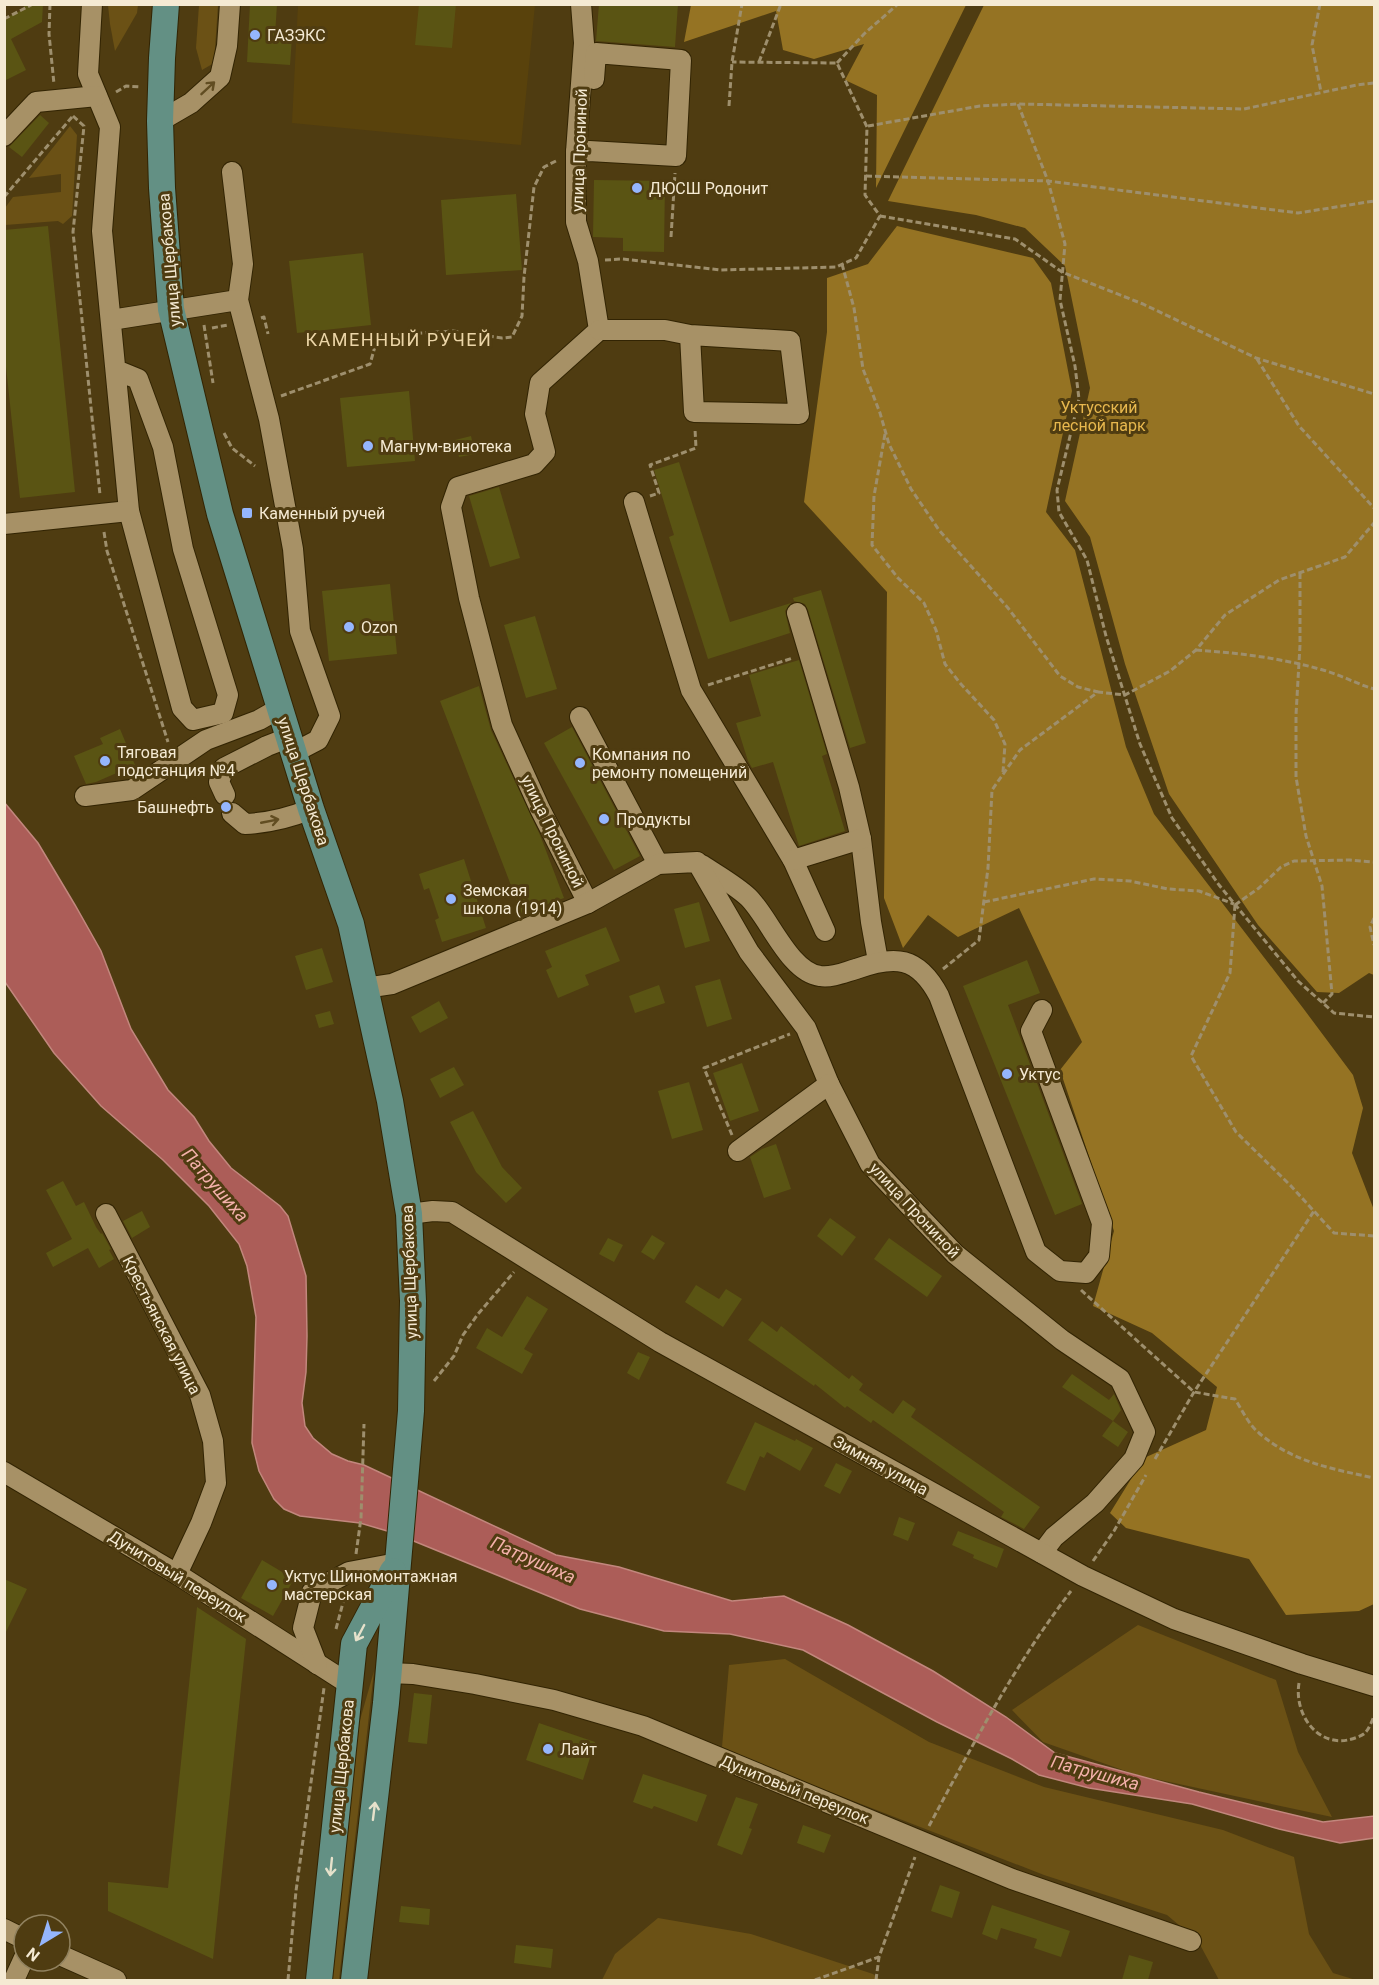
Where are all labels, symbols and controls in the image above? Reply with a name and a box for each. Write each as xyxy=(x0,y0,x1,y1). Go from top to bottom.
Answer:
place label: ГАЗЭКС xyxy=(267,26,326,45)
marker: ГАЗЭКС xyxy=(248,28,262,42)
one-way arrow xyxy=(200,80,215,95)
street label: улица Прониной xyxy=(568,88,591,212)
place label: ДЮСШ Родонит xyxy=(649,179,769,198)
marker: ДЮСШ Родонит xyxy=(630,181,644,195)
street label: улица Щербакова xyxy=(154,192,185,327)
district label: КАМЕННЫЙ РУЧЕЙ xyxy=(306,329,492,350)
park label: Уктусский лесной парк xyxy=(1052,398,1146,435)
place label: Магнум-винотека xyxy=(380,437,512,456)
marker: Магнум-винотека xyxy=(361,439,375,453)
place label: Каменный ручей xyxy=(259,504,385,523)
marker: Каменный ручей xyxy=(240,506,254,520)
place label: Ozon xyxy=(361,618,398,637)
marker: Ozon xyxy=(342,620,356,634)
street label: улица Щербакова xyxy=(274,715,333,848)
place label: Тяговая подстанция №4 xyxy=(117,743,235,780)
place label: Компания по ремонту помещений xyxy=(592,745,747,782)
marker: Тяговая подстанция №4 xyxy=(98,754,112,768)
marker: Компания по ремонту помещений xyxy=(573,756,587,770)
street label: улица Прониной xyxy=(517,772,588,891)
place label: Башнефть xyxy=(137,798,214,817)
marker: Башнефть xyxy=(219,800,233,814)
place label: Продукты xyxy=(616,810,691,829)
marker: Продукты xyxy=(597,812,611,826)
one-way arrow xyxy=(260,815,280,826)
place label: Земская школа (1914) xyxy=(463,881,562,918)
marker: Земская школа (1914) xyxy=(444,892,458,906)
place label: Уктус xyxy=(1019,1065,1061,1084)
marker: Уктус xyxy=(1000,1067,1014,1081)
water label: Патрушиха xyxy=(178,1144,253,1226)
street label: улица Прониной xyxy=(866,1159,964,1262)
street label: улица Щербакова xyxy=(398,1205,421,1339)
street label: Крестьянская улица xyxy=(118,1253,205,1398)
street label: Зимняя улица xyxy=(830,1432,931,1499)
street label: Дунитовый переулок xyxy=(105,1526,250,1627)
water label: Патрушиха xyxy=(488,1532,579,1588)
place label: Уктус Шиномонтажная мастерская xyxy=(284,1567,458,1604)
marker: Уктус Шиномонтажная мастерская xyxy=(265,1578,279,1592)
one-way arrow xyxy=(354,1624,366,1641)
street label: улица Щербакова xyxy=(325,1698,358,1834)
place label: Лайт xyxy=(560,1740,597,1759)
marker: Лайт xyxy=(541,1742,555,1756)
street label: Дунитовый переулок xyxy=(718,1751,872,1828)
water label: Патрушиха xyxy=(1049,1751,1142,1794)
one-way arrow xyxy=(368,1802,379,1822)
one-way arrow xyxy=(325,1857,336,1877)
north arrow xyxy=(12,1913,72,1973)
text: N xyxy=(23,1943,43,1965)

